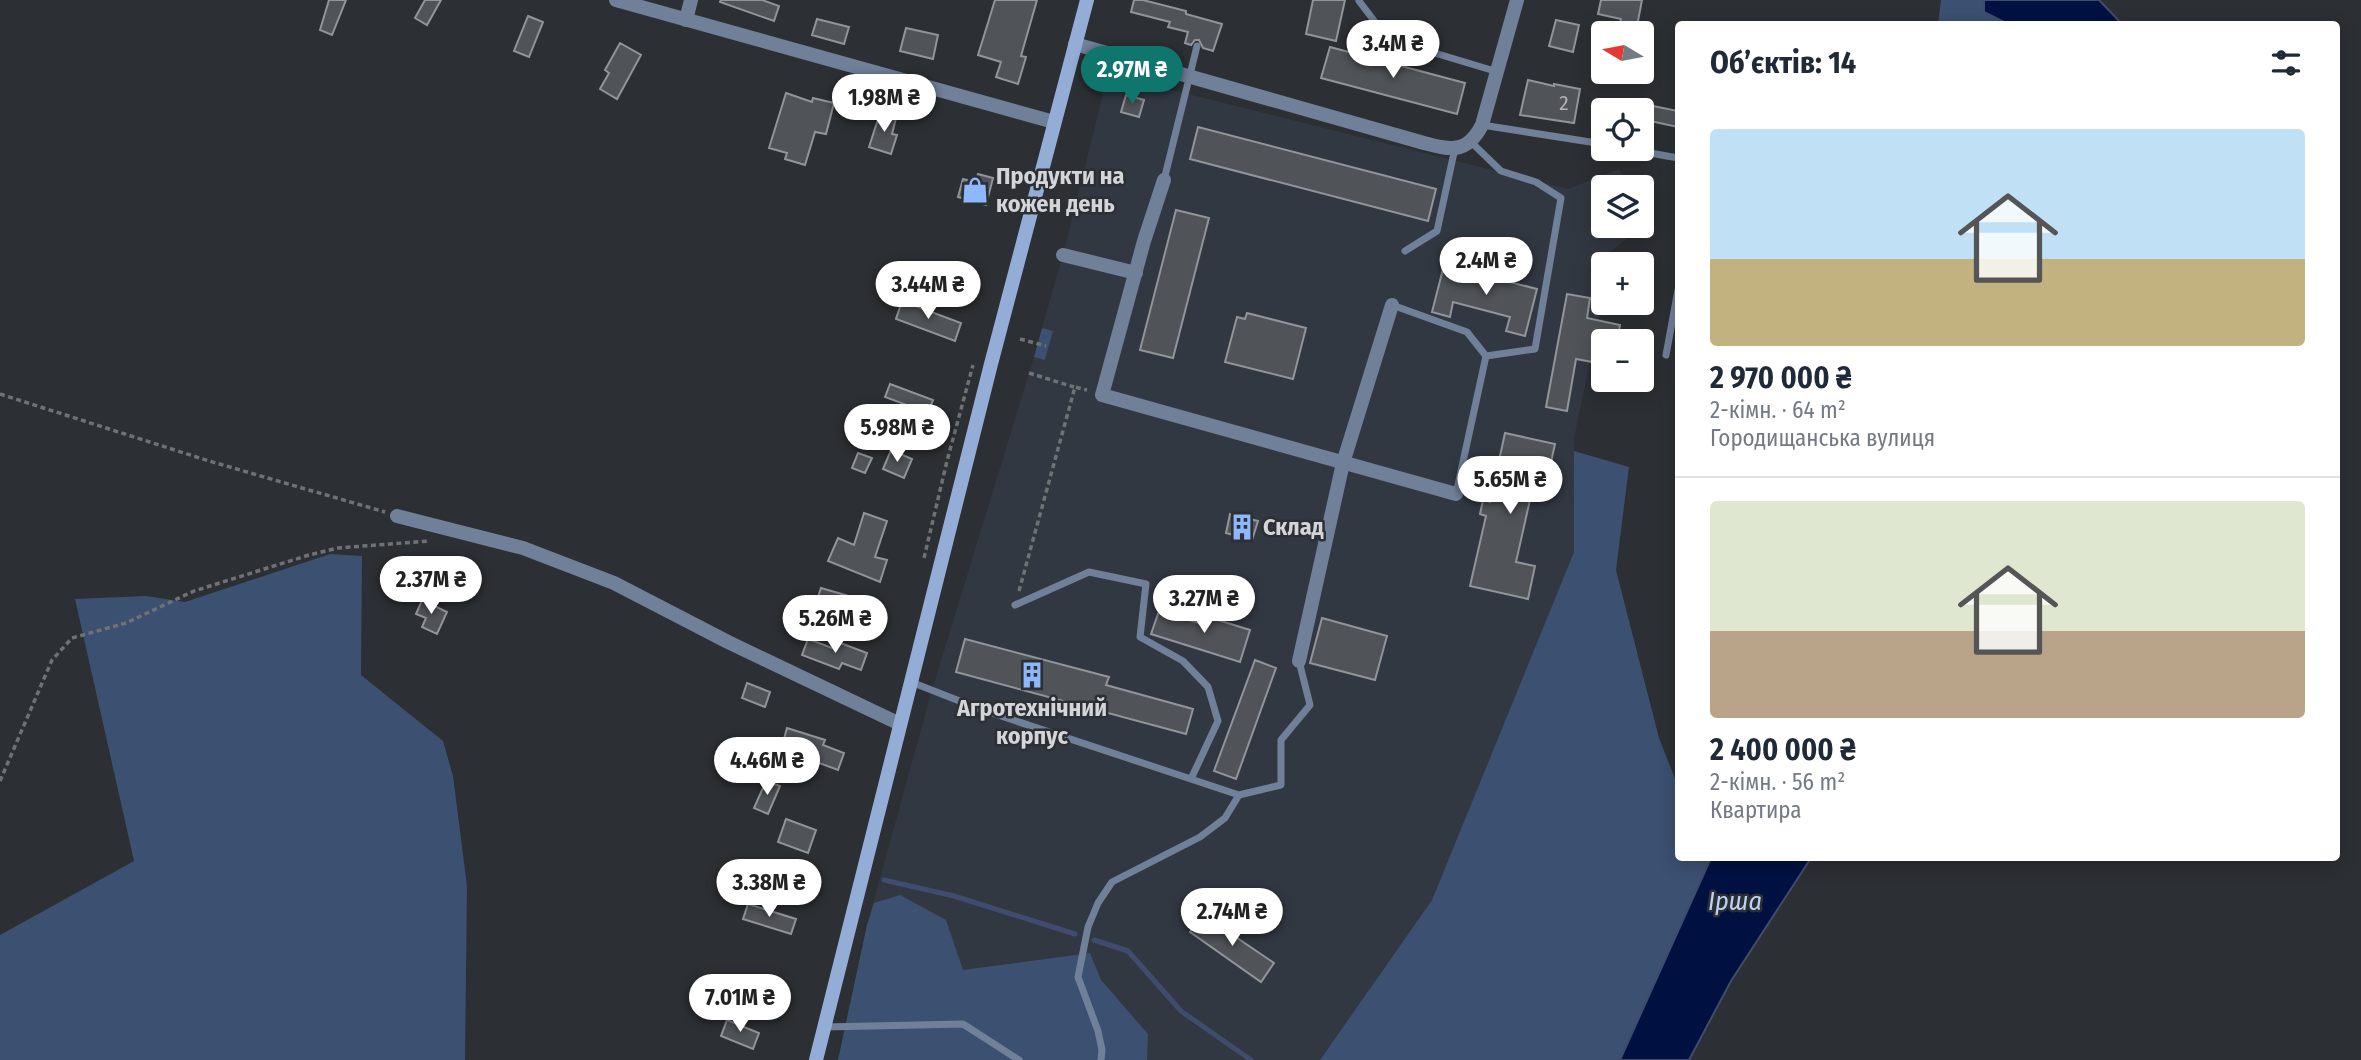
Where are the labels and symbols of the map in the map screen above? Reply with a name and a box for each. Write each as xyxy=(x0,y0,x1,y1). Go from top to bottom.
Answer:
pin: 3.4M ₴ xyxy=(1336,20,1450,80)
north arrow xyxy=(1591,21,1654,84)
pin: 2.97M ₴ xyxy=(1067,46,1197,106)
pin: 1.98M ₴ xyxy=(819,74,949,134)
house number: 2 xyxy=(1559,90,1569,116)
place label: Продукти на кожен день xyxy=(996,162,1125,218)
shop icon: Продукти на кожен день xyxy=(960,175,990,205)
pin: 2.4M ₴ xyxy=(1429,238,1543,297)
pin: 3.44M ₴ xyxy=(863,262,993,321)
pin: 5.98M ₴ xyxy=(832,405,962,464)
pin: 5.65M ₴ xyxy=(1445,456,1575,516)
building icon: Склад xyxy=(1227,512,1257,542)
place label: Склад xyxy=(1263,513,1324,541)
pin: 2.37M ₴ xyxy=(366,556,496,616)
pin: 3.27M ₴ xyxy=(1139,576,1269,635)
pin: 5.26M ₴ xyxy=(770,596,900,655)
building icon: Агротехнічний корпус xyxy=(1017,660,1047,690)
place label: Агротехнічний корпус xyxy=(956,694,1107,750)
pin: 4.46M ₴ xyxy=(702,738,832,797)
pin: 3.38M ₴ xyxy=(704,860,834,919)
water label: Ірша xyxy=(1708,886,1762,917)
pin: 2.74M ₴ xyxy=(1167,888,1297,948)
pin: 7.01M ₴ xyxy=(675,974,805,1034)

